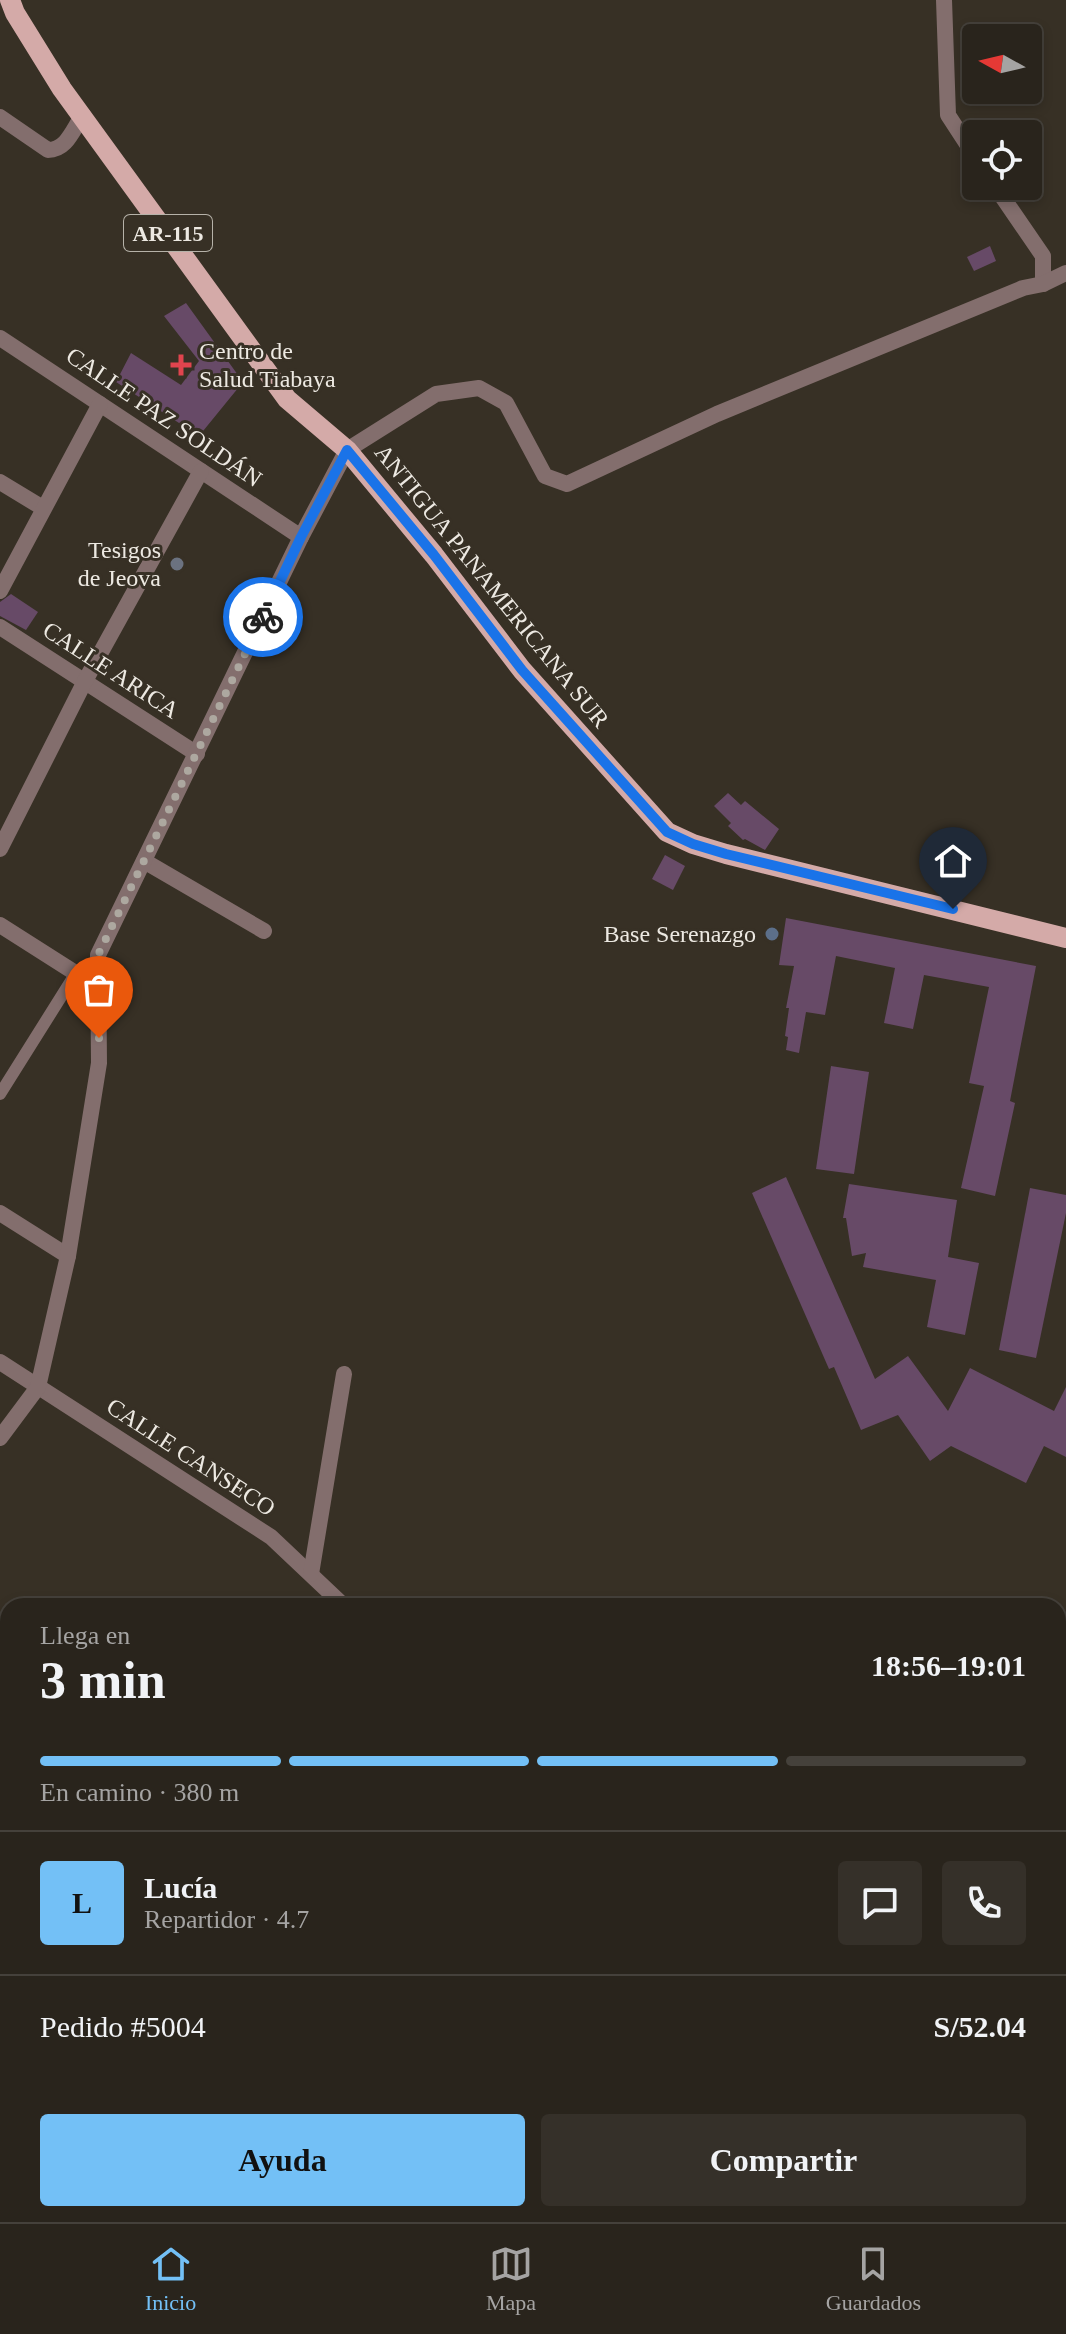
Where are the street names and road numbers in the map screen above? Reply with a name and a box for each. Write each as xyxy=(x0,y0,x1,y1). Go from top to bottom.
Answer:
road number: AR-115 xyxy=(124,215,212,251)
street label: CALLE PAZ SOLDÁN xyxy=(61,342,267,492)
street label: ANTIGUA PANAMERICANA SUR xyxy=(370,439,614,733)
street label: CALLE ARICA xyxy=(38,616,184,724)
street label: CALLE CANSECO xyxy=(102,1393,280,1521)

